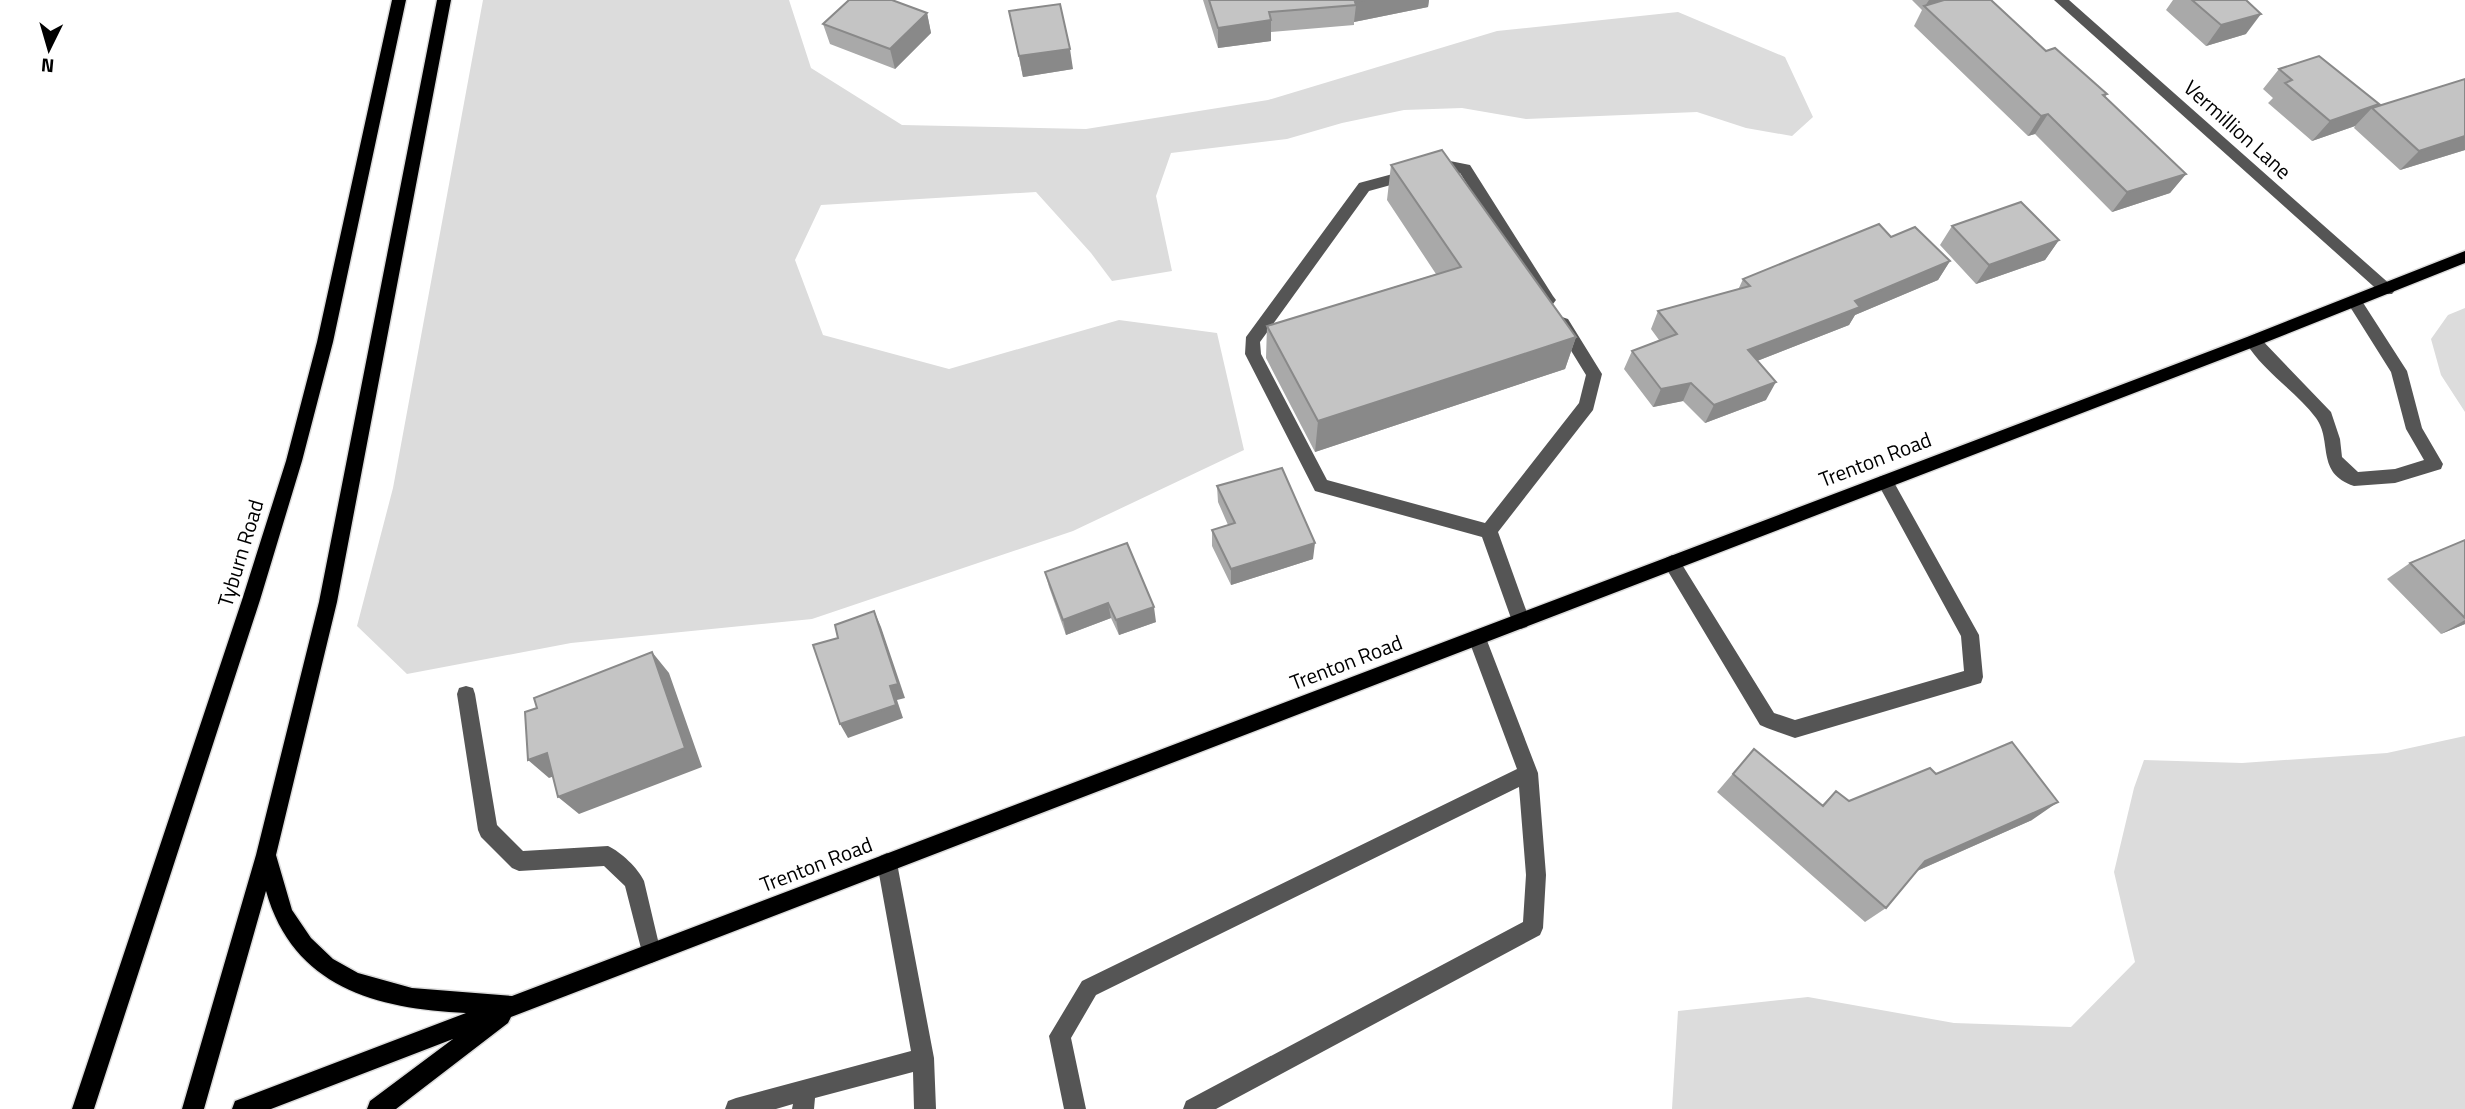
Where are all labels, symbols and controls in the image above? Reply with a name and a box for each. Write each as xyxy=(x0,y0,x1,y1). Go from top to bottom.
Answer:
north arrow xyxy=(14,14,84,84)
text: N xyxy=(40,51,55,81)
street label: Vermillion Lane xyxy=(2177,72,2299,186)
street label: Trenton Road xyxy=(1814,423,1936,495)
street label: Tyburn Road xyxy=(209,495,271,611)
street label: Trenton Road xyxy=(1285,626,1407,698)
street label: Trenton Road xyxy=(755,828,877,900)

